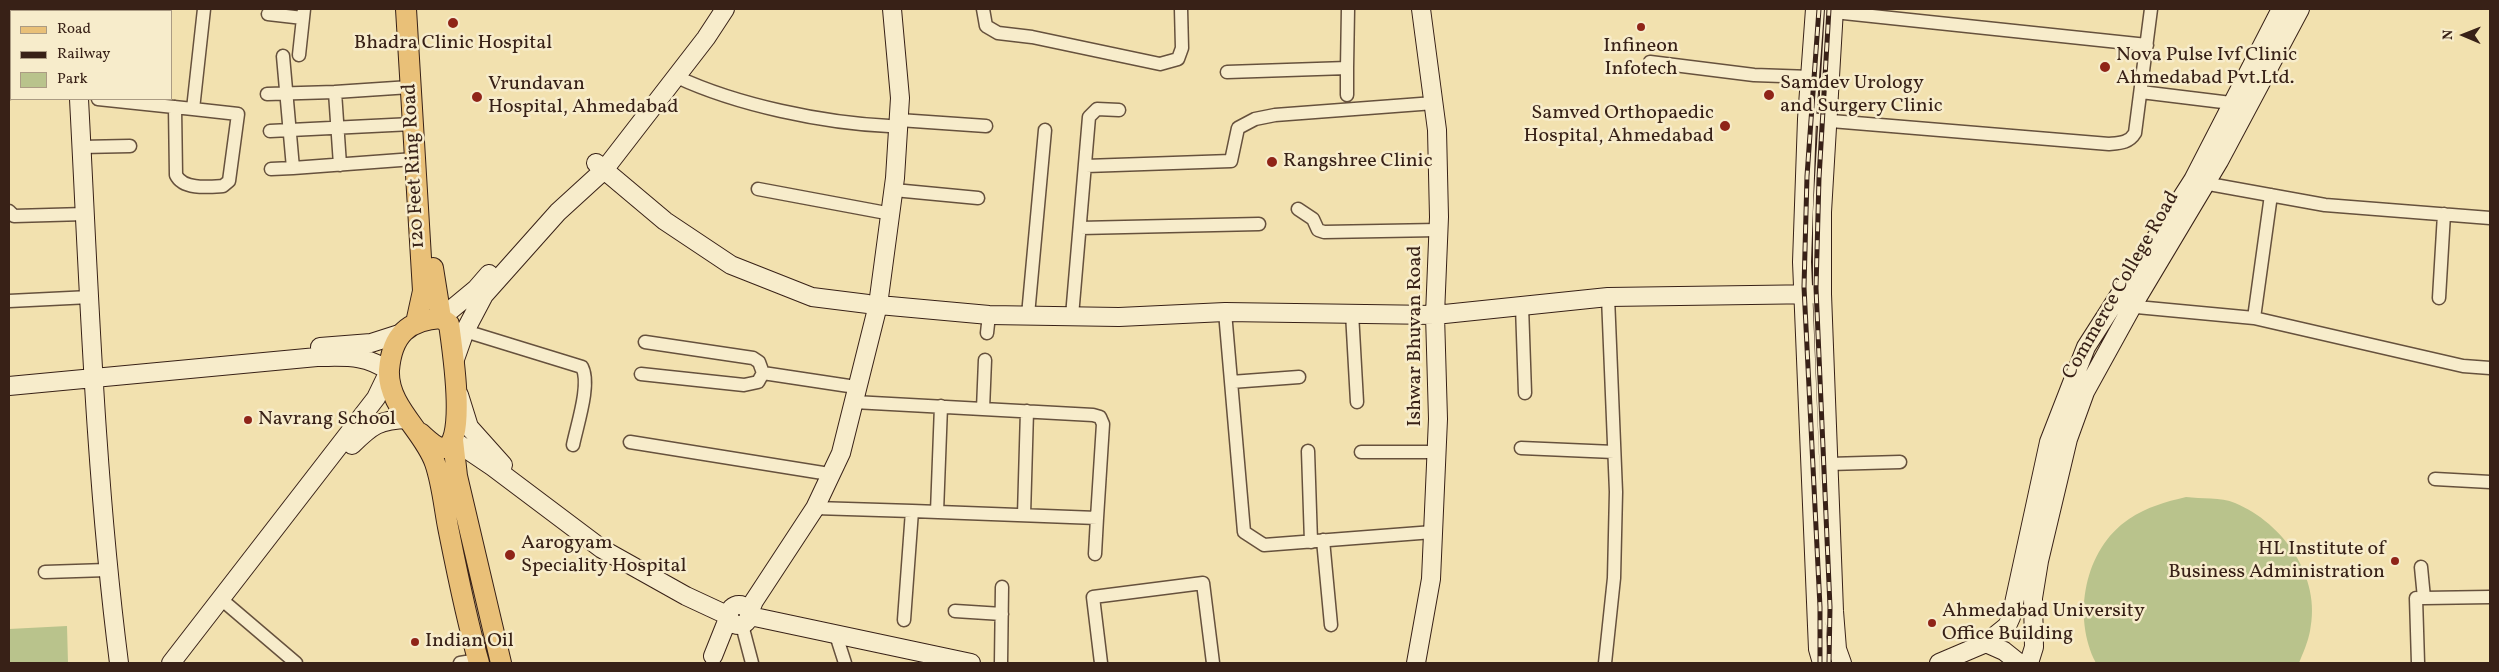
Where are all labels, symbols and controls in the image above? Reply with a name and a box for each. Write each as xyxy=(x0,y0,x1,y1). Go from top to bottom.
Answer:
legend xyxy=(10,10,172,100)
north arrow xyxy=(2439,10,2489,60)
marker: Bhadra Clinic Hospital xyxy=(446,16,460,30)
text: Road xyxy=(57,19,91,40)
marker: Infineon Infotech xyxy=(1635,21,1647,33)
text: N xyxy=(2439,29,2458,40)
place label: Bhadra Clinic Hospital xyxy=(354,32,552,56)
place label: Infineon Infotech xyxy=(1603,35,1679,82)
text: Railway xyxy=(57,44,110,65)
place label: Nova Pulse Ivf Clinic Ahmedabad Pvt.Ltd. xyxy=(2116,44,2297,91)
marker: Nova Pulse Ivf Clinic Ahmedabad Pvt.Ltd. xyxy=(2098,60,2112,74)
text: Park xyxy=(57,69,88,90)
place label: Samdev Urology and Surgery Clinic xyxy=(1780,72,1943,119)
place label: Vrundavan Hospital, Ahmedabad xyxy=(488,73,678,120)
street label: 120 Feet Ring Road xyxy=(399,83,431,249)
marker: Samdev Urology and Surgery Clinic xyxy=(1762,88,1776,102)
marker: Vrundavan Hospital, Ahmedabad xyxy=(470,90,484,104)
place label: Samved Orthopaedic Hospital, Ahmedabad xyxy=(1524,102,1714,149)
marker: Samved Orthopaedic Hospital, Ahmedabad xyxy=(1718,119,1732,133)
place label: Rangshree Clinic xyxy=(1283,150,1433,174)
marker: Rangshree Clinic xyxy=(1265,155,1279,169)
street label: Commerce College Road xyxy=(2058,188,2186,384)
street label: Ishwar Bhuvan Road xyxy=(1404,245,1428,427)
place label: Navrang School xyxy=(258,408,396,432)
marker: Navrang School xyxy=(242,414,254,426)
place label: Aarogyam Speciality Hospital xyxy=(521,532,686,579)
place label: HL Institute of Business Administration xyxy=(2168,538,2385,585)
marker: Aarogyam Speciality Hospital xyxy=(503,548,517,562)
marker: HL Institute of Business Administration xyxy=(2389,555,2401,567)
place label: Ahmedabad University Office Building xyxy=(1942,600,2145,647)
marker: Ahmedabad University Office Building xyxy=(1926,617,1938,629)
place label: Indian Oil xyxy=(425,630,514,654)
marker: Indian Oil xyxy=(409,636,421,648)

